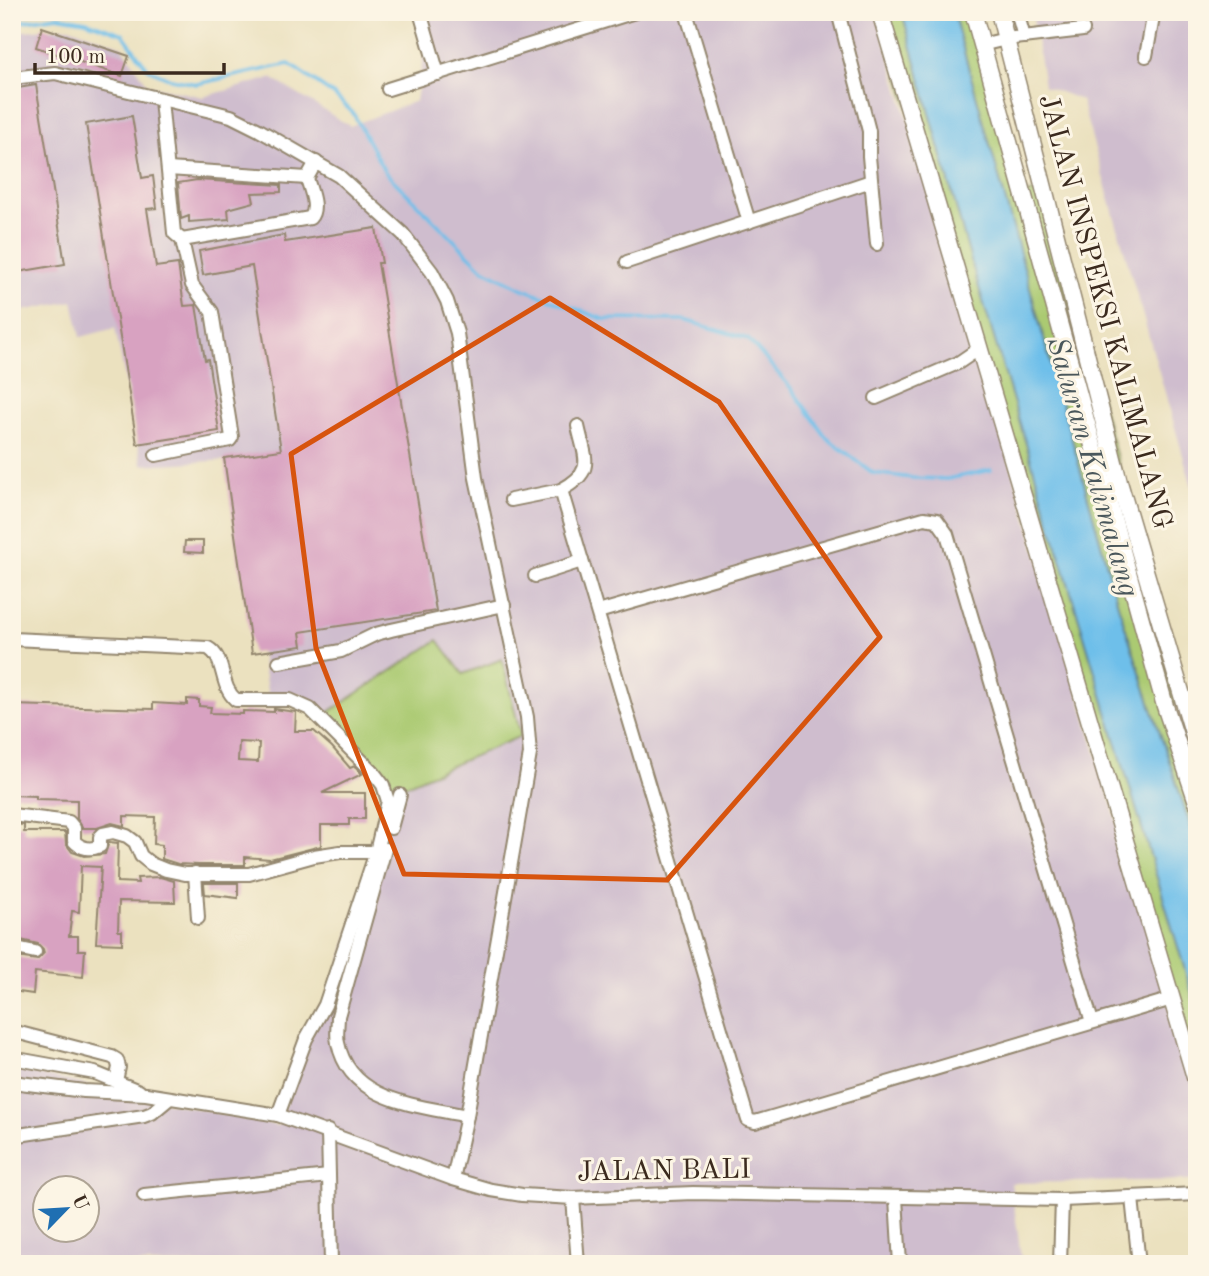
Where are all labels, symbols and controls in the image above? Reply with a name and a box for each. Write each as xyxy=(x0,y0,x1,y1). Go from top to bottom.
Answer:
scale bar xyxy=(35,32,224,76)
text: 100 m xyxy=(46,47,105,68)
street label: JALAN INSPEKSI KALIMALANG xyxy=(1032,91,1176,533)
water label: Saluran Kalimalang xyxy=(1040,333,1144,601)
street label: JALAN BALI xyxy=(577,1156,751,1188)
north arrow xyxy=(32,1174,102,1244)
text: U xyxy=(67,1192,91,1214)

